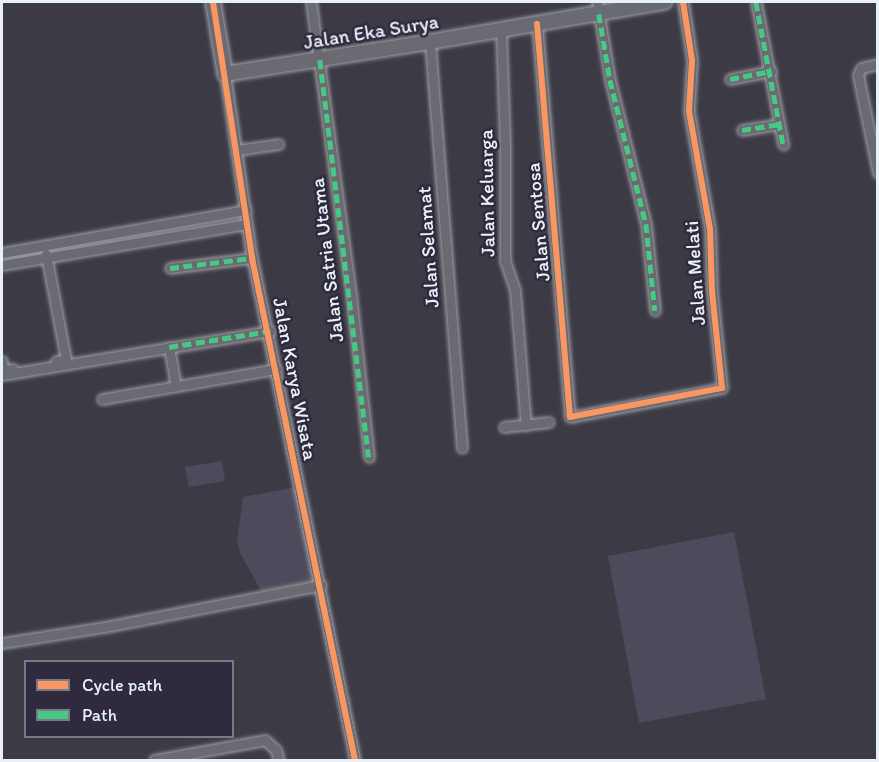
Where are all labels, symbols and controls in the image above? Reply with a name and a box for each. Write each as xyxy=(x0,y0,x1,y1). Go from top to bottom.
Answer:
street label: Jalan Eka Surya xyxy=(302,9,440,55)
street label: Jalan Keluarga xyxy=(474,129,500,257)
street label: Jalan Sentosa xyxy=(521,161,555,283)
street label: Jalan Satria Utama xyxy=(305,177,349,343)
street label: Jalan Selamat xyxy=(412,186,444,308)
street label: Jalan Melati xyxy=(679,220,711,326)
street label: Jalan Karya Wisata xyxy=(268,296,322,462)
legend xyxy=(24,660,234,738)
text: Cycle path xyxy=(82,674,162,696)
text: Path xyxy=(82,704,117,726)

